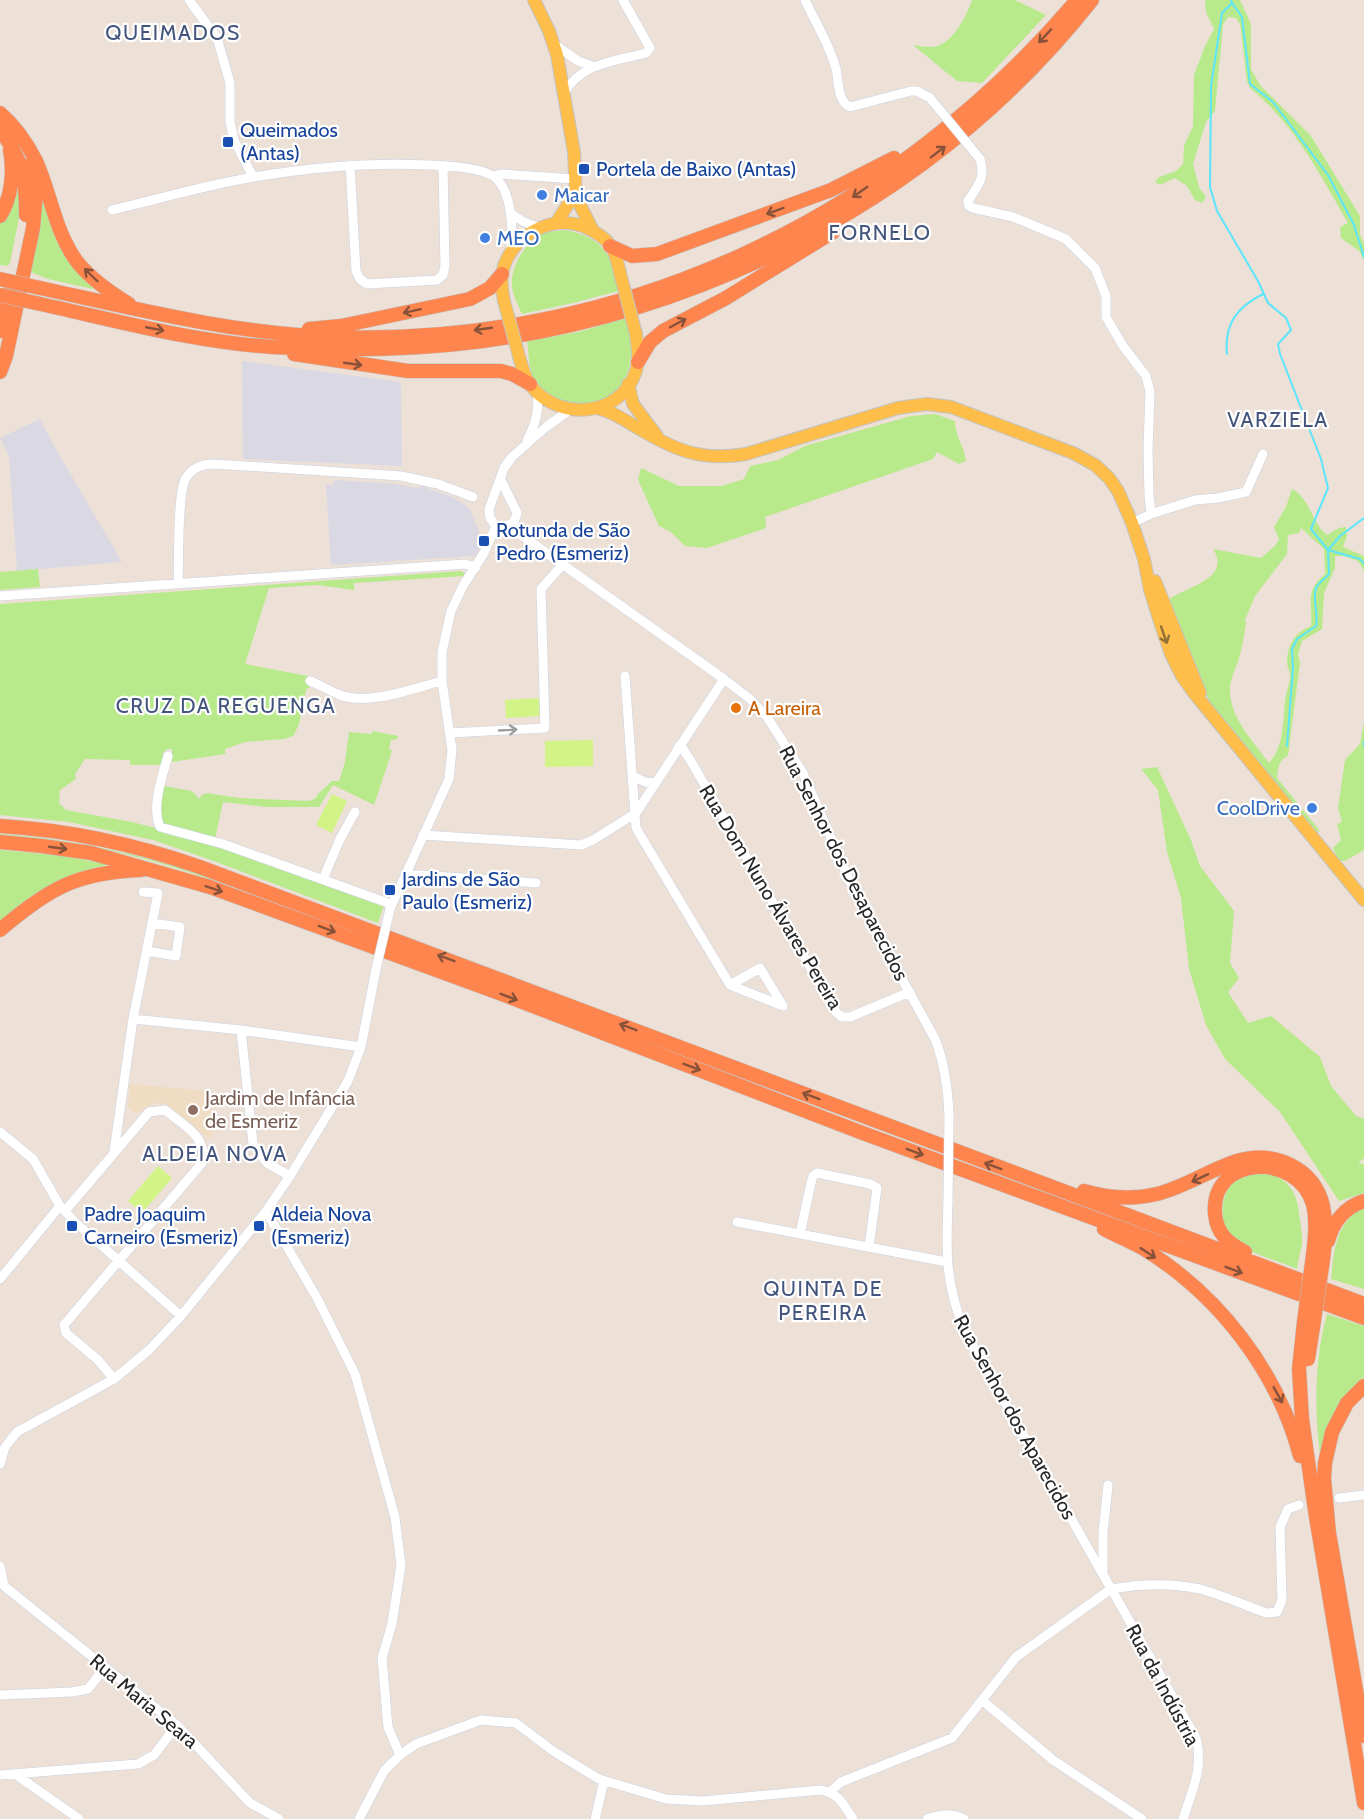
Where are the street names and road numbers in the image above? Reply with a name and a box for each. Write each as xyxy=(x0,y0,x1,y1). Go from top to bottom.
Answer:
street label: Rua Senhor dos Desaparecidos xyxy=(774,742,914,984)
street label: Rua Dom Nuno Álvares Pereira xyxy=(694,780,848,1014)
street label: Rua Senhor dos Aparecidos xyxy=(949,1311,1081,1523)
street label: Rua da Indústria xyxy=(1121,1620,1205,1750)
street label: Rua Maria Seara xyxy=(85,1649,203,1754)

